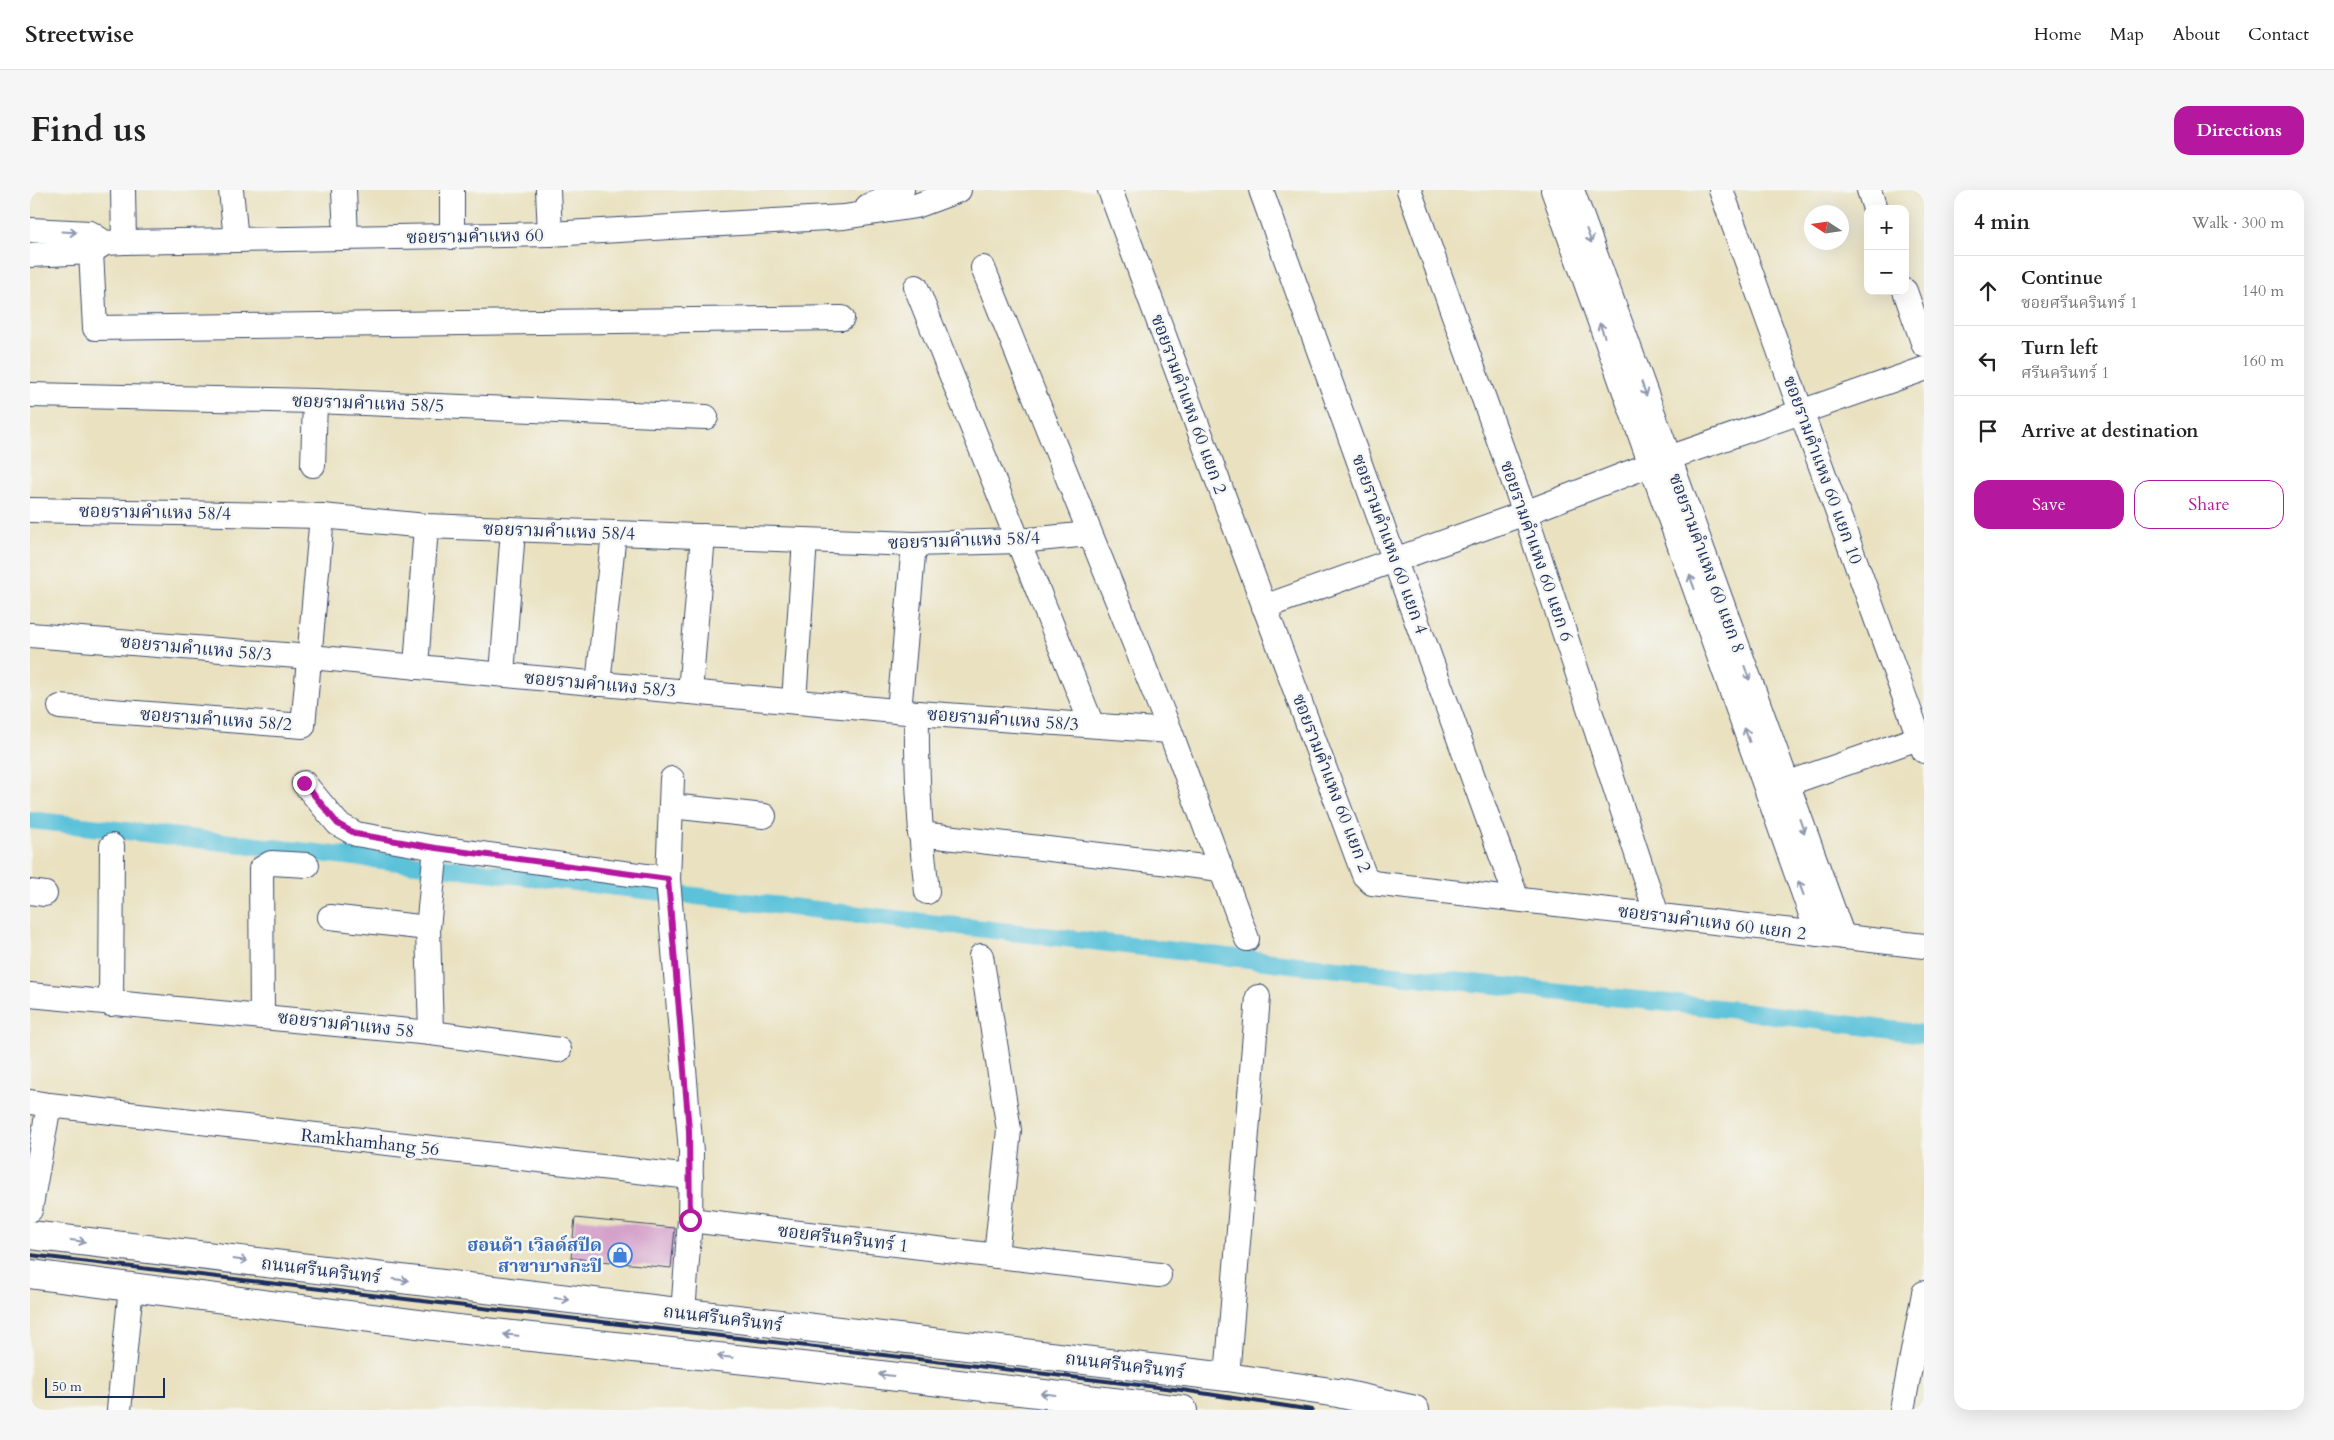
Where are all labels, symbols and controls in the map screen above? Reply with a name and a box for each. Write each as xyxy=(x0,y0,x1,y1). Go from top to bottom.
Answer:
text: Streetwise xyxy=(25,18,134,51)
text: Home xyxy=(2034,22,2082,47)
text: Map xyxy=(2110,22,2144,47)
text: About xyxy=(2172,22,2220,47)
text: Contact xyxy=(2248,22,2309,47)
text: Find us xyxy=(30,106,146,154)
button: Directions xyxy=(2174,106,2304,155)
north arrow xyxy=(1804,205,1849,250)
map controls xyxy=(1864,205,1909,295)
button: + xyxy=(1864,205,1909,250)
text: 4 min xyxy=(1974,208,2030,237)
text: Walk · 300 m xyxy=(2192,212,2284,234)
street label: ซอยรามคำแหง 60 xyxy=(406,223,544,250)
one-way arrow xyxy=(61,228,77,237)
one-way arrow xyxy=(1585,228,1594,243)
button: − xyxy=(1864,250,1909,295)
text: Continue xyxy=(2021,265,2103,291)
icon: ahead xyxy=(1974,277,2002,305)
text: 140 m xyxy=(2242,280,2284,302)
text: ซอยศรีนครินทร์ 1 xyxy=(2021,292,2138,314)
street label: ซอยรามคำแหง 60 แยก 2 xyxy=(1144,311,1233,498)
one-way arrow xyxy=(1597,323,1606,338)
text: Turn left xyxy=(2021,335,2098,361)
icon: left xyxy=(1974,347,2002,375)
text: 160 m xyxy=(2242,350,2284,372)
text: ศรีนครินทร์ 1 xyxy=(2021,362,2109,384)
street label: ซอยรามคำแหง 60 แยก 10 xyxy=(1777,372,1868,568)
one-way arrow xyxy=(1640,380,1649,396)
street label: ซอยรามคำแหง 58/5 xyxy=(291,388,445,419)
icon: arrive xyxy=(1974,417,2002,445)
text: Arrive at destination xyxy=(2021,418,2198,444)
street label: ซอยรามคำแหง 60 แยก 4 xyxy=(1345,451,1434,638)
street label: ซอยรามคำแหง 60 แยก 6 xyxy=(1494,457,1579,645)
street label: ซอยรามคำแหง 60 แยก 8 xyxy=(1662,470,1751,657)
button: Save xyxy=(1974,480,2124,529)
button: Share xyxy=(2134,480,2284,529)
street label: ซอยรามคำแหง 58/4 xyxy=(79,499,231,526)
street label: ซอยรามคำแหง 58/4 xyxy=(482,516,636,547)
street label: ซอยรามคำแหง 58/4 xyxy=(887,525,1041,556)
one-way arrow xyxy=(1687,575,1696,590)
street label: ซอยรามคำแหง 58/3 xyxy=(119,629,273,668)
street label: ซอยรามคำแหง 58/3 xyxy=(523,665,677,704)
one-way arrow xyxy=(1743,665,1752,680)
street label: ซอยรามคำแหง 60 แยก 2 xyxy=(1286,690,1377,876)
street label: ซอยรามคำแหง 58/2 xyxy=(139,702,293,737)
street label: ซอยรามคำแหง 58/3 xyxy=(926,702,1080,737)
one-way arrow xyxy=(1742,728,1751,743)
route end xyxy=(293,772,316,795)
one-way arrow xyxy=(1798,818,1807,833)
one-way arrow xyxy=(1796,881,1805,896)
street label: ซอยรามคำแหง 60 แยก 2 xyxy=(1616,899,1808,946)
street label: ซอยรามคำแหง 58 xyxy=(276,1005,416,1044)
street label: Ramkhamhang 56 xyxy=(299,1123,440,1162)
route start xyxy=(679,1209,702,1232)
street label: ซอยศรีนครินทร์ 1 xyxy=(776,1218,910,1259)
place label: ฮอนด้า เวิลด์สปีด สาขาบางกะปิ xyxy=(467,1233,602,1279)
one-way arrow xyxy=(70,1236,86,1246)
shop icon: ฮอนด้า เวิลด์สปีด สาขาบางกะปิ xyxy=(607,1242,633,1268)
street label: ถนนศรีนครินทร์ xyxy=(260,1251,383,1290)
one-way arrow xyxy=(231,1255,247,1265)
one-way arrow xyxy=(393,1275,409,1285)
one-way arrow xyxy=(554,1294,570,1304)
street label: ถนนศรีนครินทร์ xyxy=(662,1299,785,1338)
one-way arrow xyxy=(503,1330,519,1340)
street label: ถนนศรีนครินทร์ xyxy=(1064,1346,1187,1385)
one-way arrow xyxy=(717,1352,733,1362)
one-way arrow xyxy=(879,1370,895,1380)
scale bar xyxy=(45,1375,165,1398)
text: 50 m xyxy=(52,1377,82,1396)
one-way arrow xyxy=(1040,1389,1056,1399)

